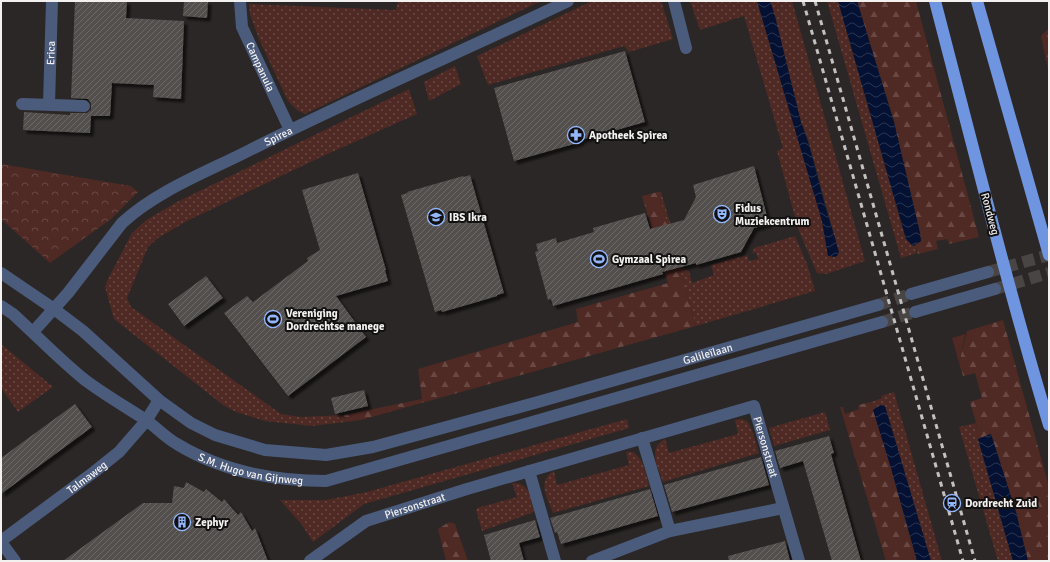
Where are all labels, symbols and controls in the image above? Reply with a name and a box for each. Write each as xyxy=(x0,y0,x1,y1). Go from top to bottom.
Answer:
street label: Erica xyxy=(44,40,57,65)
street label: Campanula xyxy=(243,40,278,94)
street label: Spirea xyxy=(262,123,295,148)
pharmacy icon: Apotheek Spirea xyxy=(566,125,586,145)
place label: Apotheek Spirea xyxy=(589,129,668,142)
street label: Rondweg xyxy=(978,191,1002,237)
place label: Fidus Muziekcentrum xyxy=(735,202,810,228)
theatre icon: Fidus Muziekcentrum xyxy=(712,204,732,224)
school or university icon: IBS Ikra xyxy=(426,207,446,227)
place label: IBS Ikra xyxy=(449,211,487,224)
sports icon: Gymzaal Spirea xyxy=(589,249,609,269)
place label: Gymzaal Spirea xyxy=(612,253,687,266)
place label: Vereniging Dordrechtse manege xyxy=(286,307,385,333)
sports icon: Vereniging Dordrechtse manege xyxy=(263,309,283,329)
street label: Galileïlaan xyxy=(681,340,734,367)
street label: Piersonstraat xyxy=(751,415,781,479)
street label: S.M. Hugo van Gijnweg xyxy=(196,450,304,487)
street label: Talmaweg xyxy=(64,458,110,496)
street label: Piersonstraat xyxy=(383,490,447,521)
station icon: Dordrecht Zuid xyxy=(942,493,962,513)
place label: Dordrecht Zuid xyxy=(965,497,1037,510)
building icon: Zephyr xyxy=(172,512,192,532)
place label: Zephyr xyxy=(195,516,229,529)

